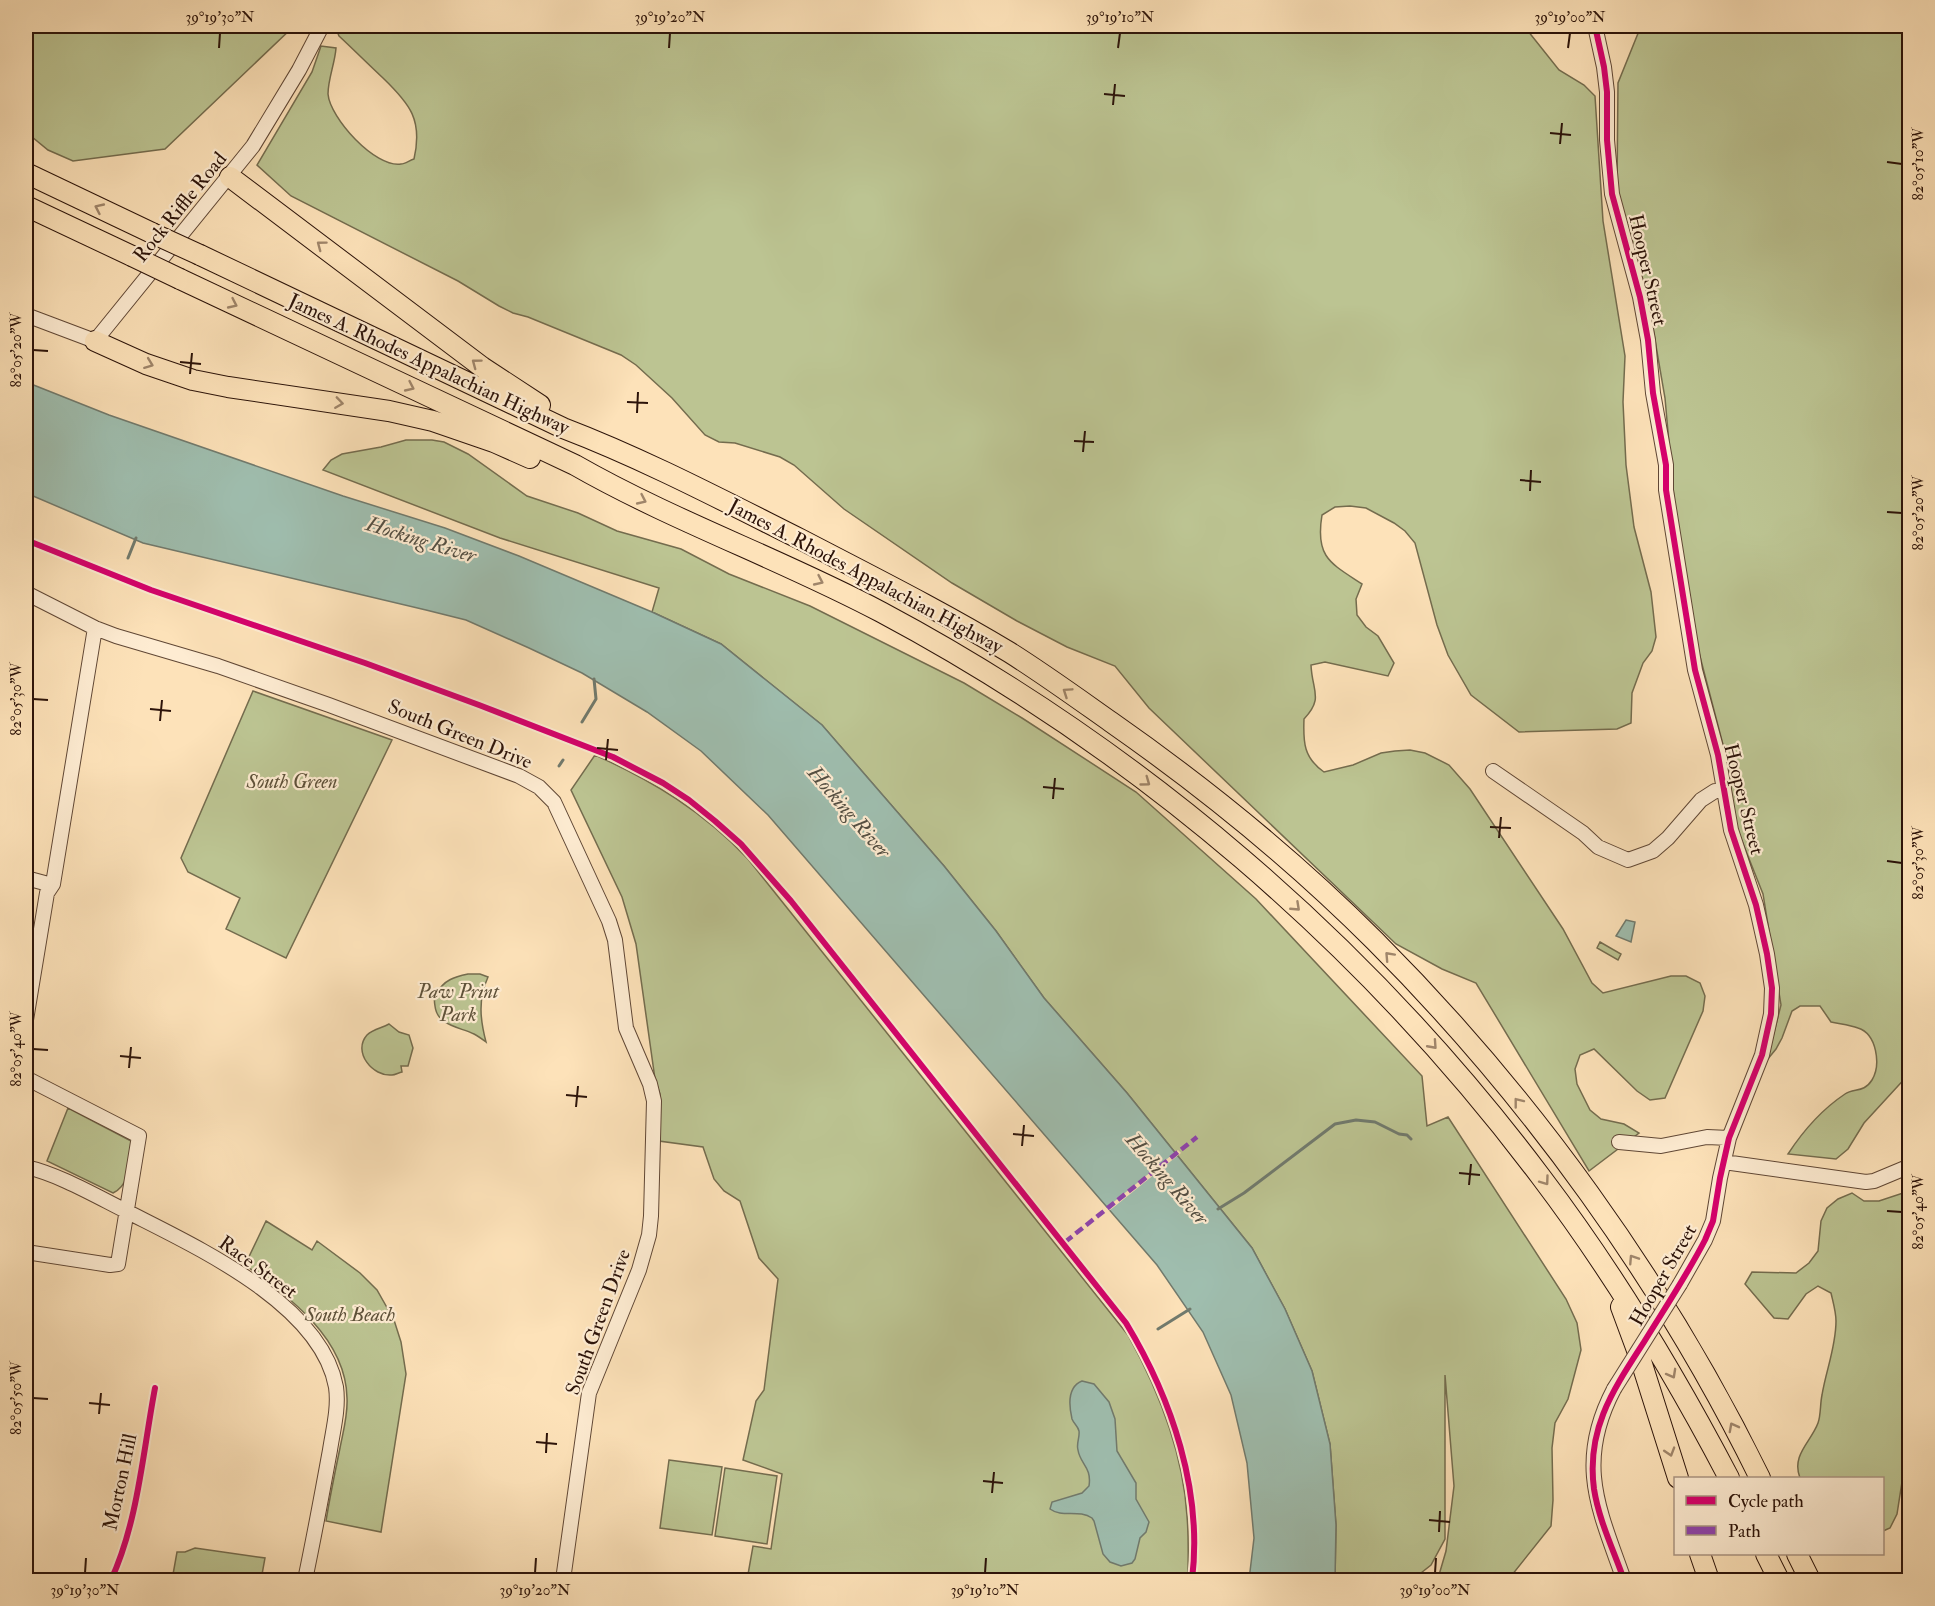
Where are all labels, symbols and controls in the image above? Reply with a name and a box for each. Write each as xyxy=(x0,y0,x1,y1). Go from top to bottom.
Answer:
text: 39°19'30"N xyxy=(186,8,255,27)
text: 39°19'20"N xyxy=(635,8,706,27)
text: 39°19'10"N xyxy=(1086,8,1155,27)
text: 39°19'00"N xyxy=(1535,8,1606,27)
text: 82°05'10"W xyxy=(1909,127,1928,200)
street label: Rock Riffle Road xyxy=(128,147,232,267)
one-way arrow xyxy=(94,203,105,215)
street label: Hooper Street xyxy=(1622,212,1673,329)
one-way arrow xyxy=(317,241,328,252)
street label: James A. Rhodes Appalachian Highway xyxy=(283,287,575,442)
one-way arrow xyxy=(227,297,238,309)
text: 82°05'20"W xyxy=(7,312,26,388)
one-way arrow xyxy=(143,357,153,370)
one-way arrow xyxy=(472,359,483,370)
one-way arrow xyxy=(403,380,414,392)
one-way arrow xyxy=(334,397,344,409)
text: 82°05'20"W xyxy=(1909,475,1928,551)
street label: James A. Rhodes Appalachian Highway xyxy=(723,492,1009,661)
one-way arrow xyxy=(635,493,646,505)
water label: Hocking River xyxy=(362,510,480,570)
one-way arrow xyxy=(812,574,823,586)
text: 82°05'30"W xyxy=(7,662,26,736)
one-way arrow xyxy=(1063,688,1074,699)
street label: South Green Drive xyxy=(384,694,536,774)
street label: Hooper Street xyxy=(1717,741,1770,858)
water label: Hocking River xyxy=(801,759,897,865)
park label: South Green xyxy=(246,769,337,794)
one-way arrow xyxy=(1140,775,1151,786)
text: 82°05'30"W xyxy=(1909,826,1928,900)
one-way arrow xyxy=(1289,900,1300,911)
one-way arrow xyxy=(1385,952,1396,963)
park label: Paw Print Park xyxy=(416,979,500,1027)
text: 82°05'40"W xyxy=(7,1010,26,1087)
one-way arrow xyxy=(1426,1038,1437,1049)
one-way arrow xyxy=(1515,1098,1526,1109)
water label: Hocking River xyxy=(1119,1126,1215,1232)
text: 82°05'40"W xyxy=(1909,1173,1928,1250)
one-way arrow xyxy=(1537,1175,1548,1186)
street label: Hooper Street xyxy=(1624,1219,1703,1331)
street label: Race Street xyxy=(214,1230,303,1304)
street label: South Green Drive xyxy=(560,1246,636,1398)
one-way arrow xyxy=(1629,1255,1641,1265)
park label: South Beach xyxy=(304,1302,395,1327)
text: 82°05'50"W xyxy=(7,1360,26,1435)
one-way arrow xyxy=(1665,1368,1676,1378)
one-way arrow xyxy=(1729,1422,1740,1433)
street label: Morton Hill xyxy=(98,1431,142,1533)
one-way arrow xyxy=(1663,1446,1675,1456)
legend xyxy=(1674,1477,1884,1555)
text: Cycle path xyxy=(1728,1490,1804,1513)
text: Path xyxy=(1728,1520,1761,1543)
text: 39°19'30"N xyxy=(51,1581,120,1600)
text: 39°19'20"N xyxy=(500,1581,571,1600)
text: 39°19'10"N xyxy=(951,1581,1020,1600)
text: 39°19'00"N xyxy=(1400,1581,1471,1600)

